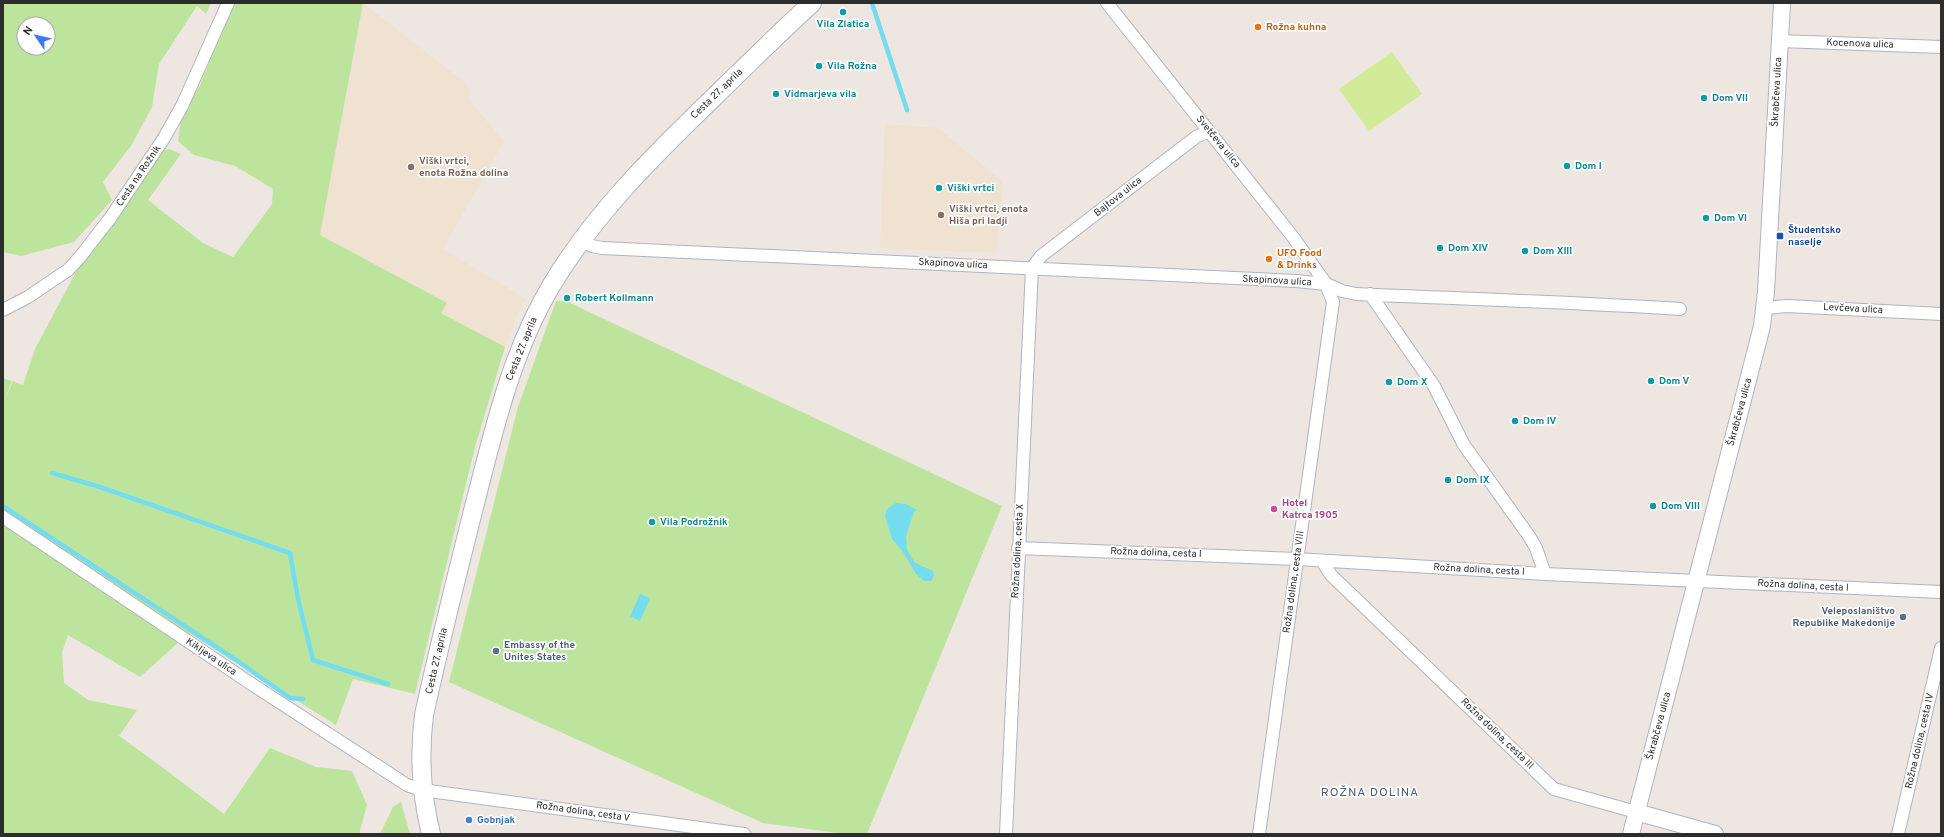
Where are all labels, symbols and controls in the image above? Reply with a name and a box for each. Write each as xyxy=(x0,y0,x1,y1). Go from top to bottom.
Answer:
marker: Vila Zlatica xyxy=(838,7,848,17)
north arrow xyxy=(16,16,56,56)
place label: Vila Zlatica xyxy=(817,18,869,31)
place label: Rožna kuhna xyxy=(1266,21,1326,34)
marker: Rožna kuhna xyxy=(1253,22,1263,32)
text: N xyxy=(21,24,37,38)
street label: Kocenova ulica xyxy=(1826,36,1894,52)
street label: Škrabčeva ulica xyxy=(1769,57,1785,127)
place label: Vila Rožna xyxy=(827,60,877,73)
marker: Vila Rožna xyxy=(814,61,824,71)
street label: Cesta 27. aprila xyxy=(688,66,746,122)
place label: Vidmarjeva vila xyxy=(784,88,856,101)
marker: Vidmarjeva vila xyxy=(771,89,781,99)
place label: Dom VII xyxy=(1712,92,1748,105)
marker: Dom VII xyxy=(1699,93,1709,103)
street label: Svetčeva ulica xyxy=(1193,113,1243,171)
street label: Cesta na Rožnik xyxy=(114,143,164,209)
place label: Viški vrtci, enota Rožna dolina xyxy=(419,155,508,180)
place label: Dom I xyxy=(1575,160,1602,173)
marker: Dom I xyxy=(1562,161,1572,171)
marker: Viški vrtci, enota Rožna dolina xyxy=(406,162,416,172)
street label: Bajtova ulica xyxy=(1091,174,1145,220)
place label: Viški vrtci xyxy=(947,182,995,195)
marker: Viški vrtci xyxy=(934,183,944,193)
place label: Viški vrtci, enota Hiša pri ladji xyxy=(949,203,1028,228)
marker: Viški vrtci, enota Hiša pri ladji xyxy=(936,210,946,220)
place label: Dom VI xyxy=(1714,212,1747,225)
marker: Dom VI xyxy=(1701,213,1711,223)
place label: Študentsko naselje xyxy=(1788,224,1841,249)
marker: Študentsko naselje xyxy=(1775,231,1785,241)
place label: Dom XIV xyxy=(1448,242,1488,255)
marker: Dom XIV xyxy=(1435,243,1445,253)
place label: Dom XIII xyxy=(1533,245,1572,258)
marker: Dom XIII xyxy=(1520,246,1530,256)
place label: UFO Food & Drinks xyxy=(1277,247,1322,272)
marker: UFO Food & Drinks xyxy=(1264,254,1274,264)
street label: Skapinova ulica xyxy=(918,256,988,272)
street label: Skapinova ulica xyxy=(1242,273,1312,289)
place label: Robert Kollmann xyxy=(575,292,654,305)
marker: Robert Kollmann xyxy=(562,293,572,303)
street label: Levčeva ulica xyxy=(1823,301,1883,317)
street label: Cesta 27. aprila xyxy=(503,315,541,383)
place label: Dom V xyxy=(1659,375,1689,388)
place label: Dom X xyxy=(1397,376,1428,389)
marker: Dom V xyxy=(1646,376,1656,386)
marker: Dom X xyxy=(1384,377,1394,387)
street label: Škrabčeva ulica xyxy=(1725,377,1755,447)
place label: Dom IV xyxy=(1523,415,1557,428)
marker: Dom IV xyxy=(1510,416,1520,426)
place label: Dom IX xyxy=(1456,474,1490,487)
marker: Dom IX xyxy=(1443,475,1453,485)
place label: Hotel Katrca 1905 xyxy=(1282,497,1338,522)
place label: Dom VIII xyxy=(1661,500,1700,513)
marker: Dom VIII xyxy=(1648,501,1658,511)
street label: Rožna dolina, cesta X xyxy=(1009,503,1027,599)
marker: Hotel Katrca 1905 xyxy=(1269,504,1279,514)
place label: Vila Podrožnik xyxy=(660,516,728,529)
marker: Vila Podrožnik xyxy=(647,517,657,527)
street label: Rožna dolina, cesta VIII xyxy=(1280,530,1308,634)
street label: Rožna dolina, cesta I xyxy=(1110,545,1202,561)
street label: Rožna dolina, cesta I xyxy=(1433,561,1525,579)
street label: Rožna dolina, cesta I xyxy=(1757,577,1849,595)
place label: Veleposlaništvo Republike Makedonije xyxy=(1793,605,1895,630)
marker: Veleposlaništvo Republike Makedonije xyxy=(1898,612,1908,622)
street label: Cesta 27. aprila xyxy=(423,627,451,695)
street label: Kikljeva ulica xyxy=(183,635,239,679)
place label: Embassy of the Unites States xyxy=(504,639,576,664)
marker: Embassy of the Unites States xyxy=(491,646,501,656)
street label: Škrabčeva ulica xyxy=(1644,691,1674,761)
street label: Rožna dolina, cesta IV xyxy=(1903,691,1937,790)
street label: Rožna dolina, cesta III xyxy=(1458,696,1536,772)
district label: ROŽNA DOLINA xyxy=(1321,785,1419,801)
street label: Rožna dolina, cesta V xyxy=(535,799,631,825)
place label: Gobnjak xyxy=(477,814,515,827)
marker: Gobnjak xyxy=(464,815,474,825)

